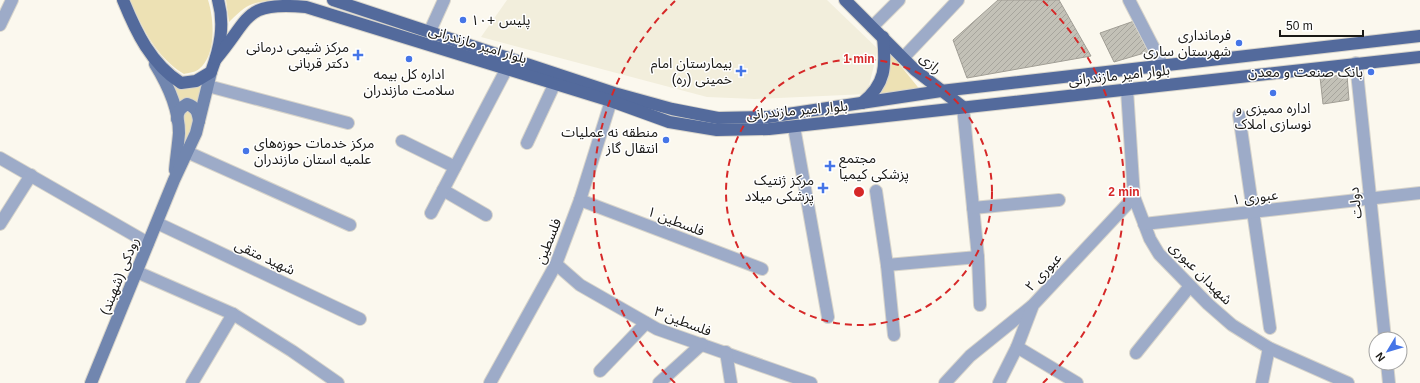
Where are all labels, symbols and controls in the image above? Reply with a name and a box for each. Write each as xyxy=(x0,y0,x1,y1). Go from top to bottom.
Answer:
place label: پلیس +١٠ xyxy=(471,12,530,30)
scale bar xyxy=(1280,12,1363,38)
marker: پلیس +١٠ xyxy=(458,15,468,25)
text: 50 m xyxy=(1286,19,1313,33)
street label: بلوار امیر مازندرانی xyxy=(427,21,529,68)
place label: فرمانداری شهرستان ساری xyxy=(1143,27,1231,60)
marker: فرمانداری شهرستان ساری xyxy=(1234,38,1244,48)
place label: مرکز شیمی درمانی دکتر قربانی xyxy=(246,39,349,72)
marker: مرکز شیمی درمانی دکتر قربانی xyxy=(352,49,364,61)
street label: رازی xyxy=(916,49,945,78)
text: 1 min xyxy=(843,52,875,66)
marker: اداره کل بیمه سلامت مازندران xyxy=(404,54,414,64)
place label: بیمارستان امام خمینی (ره) xyxy=(651,55,732,88)
street label: بلوار امیر مازندرانی xyxy=(1068,62,1171,89)
place label: بانک صنعت و معدن xyxy=(1248,64,1363,81)
marker: بیمارستان امام خمینی (ره) xyxy=(735,65,747,77)
place label: اداره کل بیمه سلامت مازندران xyxy=(364,66,455,99)
marker: بانک صنعت و معدن xyxy=(1366,67,1376,77)
marker: اداره ممیزی و نوسازی املاک xyxy=(1268,88,1278,98)
street label: بلوار امیر مازندرانی xyxy=(746,98,849,123)
place label: اداره ممیزی و نوسازی املاک xyxy=(1235,100,1311,133)
place label: منطقه نه عملیات انتقال گاز xyxy=(561,124,658,157)
place label: مرکز خدمات حوزه‌های علمیه استان مازندران xyxy=(254,135,374,168)
marker: منطقه نه عملیات انتقال گاز xyxy=(661,135,671,145)
marker: مرکز خدمات حوزه‌های علمیه استان مازندران xyxy=(241,146,251,156)
place label: مجتمع پزشکی کیمیا xyxy=(839,150,909,184)
marker: مجتمع پزشکی کیمیا xyxy=(824,160,836,172)
place label: مرکز ژنتیک پزشکی میلاد xyxy=(745,172,814,206)
marker: مرکز ژنتیک پزشکی میلاد xyxy=(817,182,829,194)
centre of rings xyxy=(852,185,866,199)
text: 2 min xyxy=(1108,185,1140,199)
street label: عبوری ۱ xyxy=(1231,186,1279,209)
street label: دولت xyxy=(1345,186,1366,220)
street label: فلسطین ۱ xyxy=(645,203,707,240)
street label: فلسطین xyxy=(532,216,565,267)
street label: رودکی (شهبند) xyxy=(96,235,143,318)
street label: شهید متقی xyxy=(232,236,298,279)
street label: شهیدان عبوری xyxy=(1166,238,1236,308)
street label: عبوری ۲ xyxy=(1021,250,1065,295)
street label: فلسطین ۳ xyxy=(652,303,714,340)
north arrow xyxy=(1368,331,1408,371)
text: N xyxy=(1373,350,1387,364)

